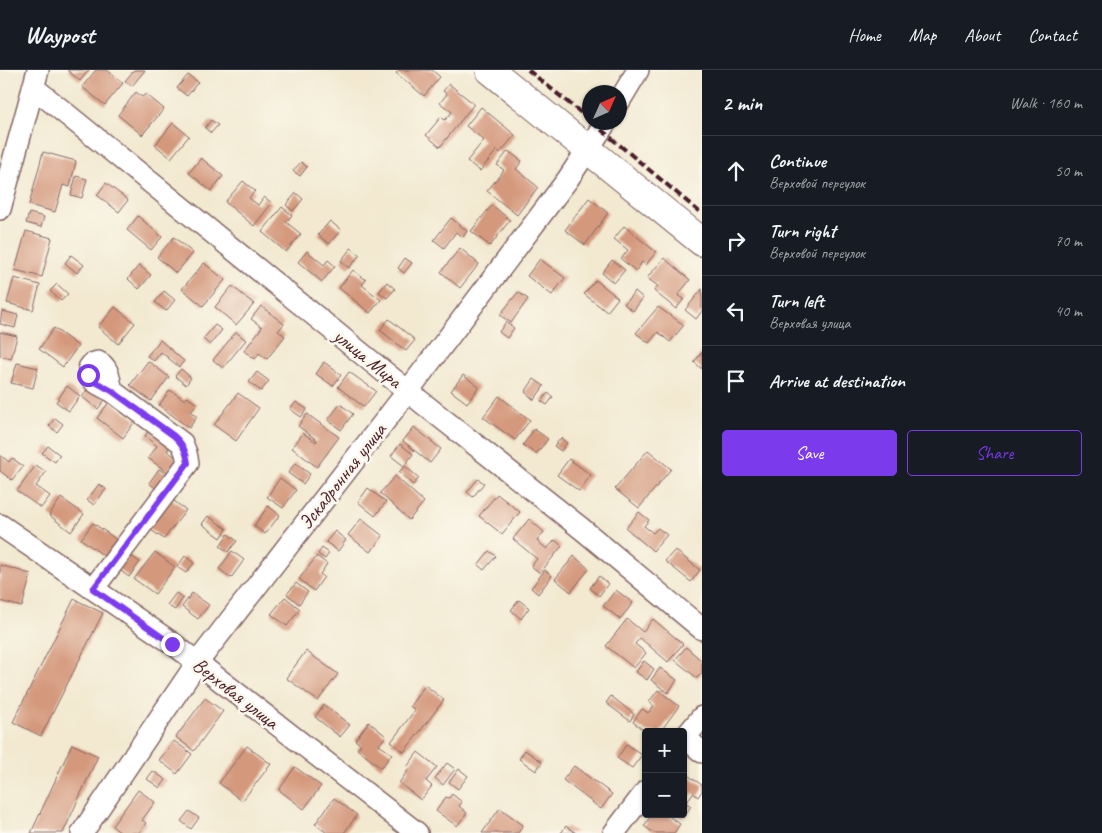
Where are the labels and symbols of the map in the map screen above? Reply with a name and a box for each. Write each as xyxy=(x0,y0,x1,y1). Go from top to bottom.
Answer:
north arrow xyxy=(582,85,627,130)
street label: улица Мира xyxy=(328,323,408,395)
route start xyxy=(77,364,100,387)
street label: Эскадронная улица xyxy=(293,417,392,534)
route end xyxy=(161,633,184,656)
street label: Верховая улица xyxy=(188,652,285,735)

